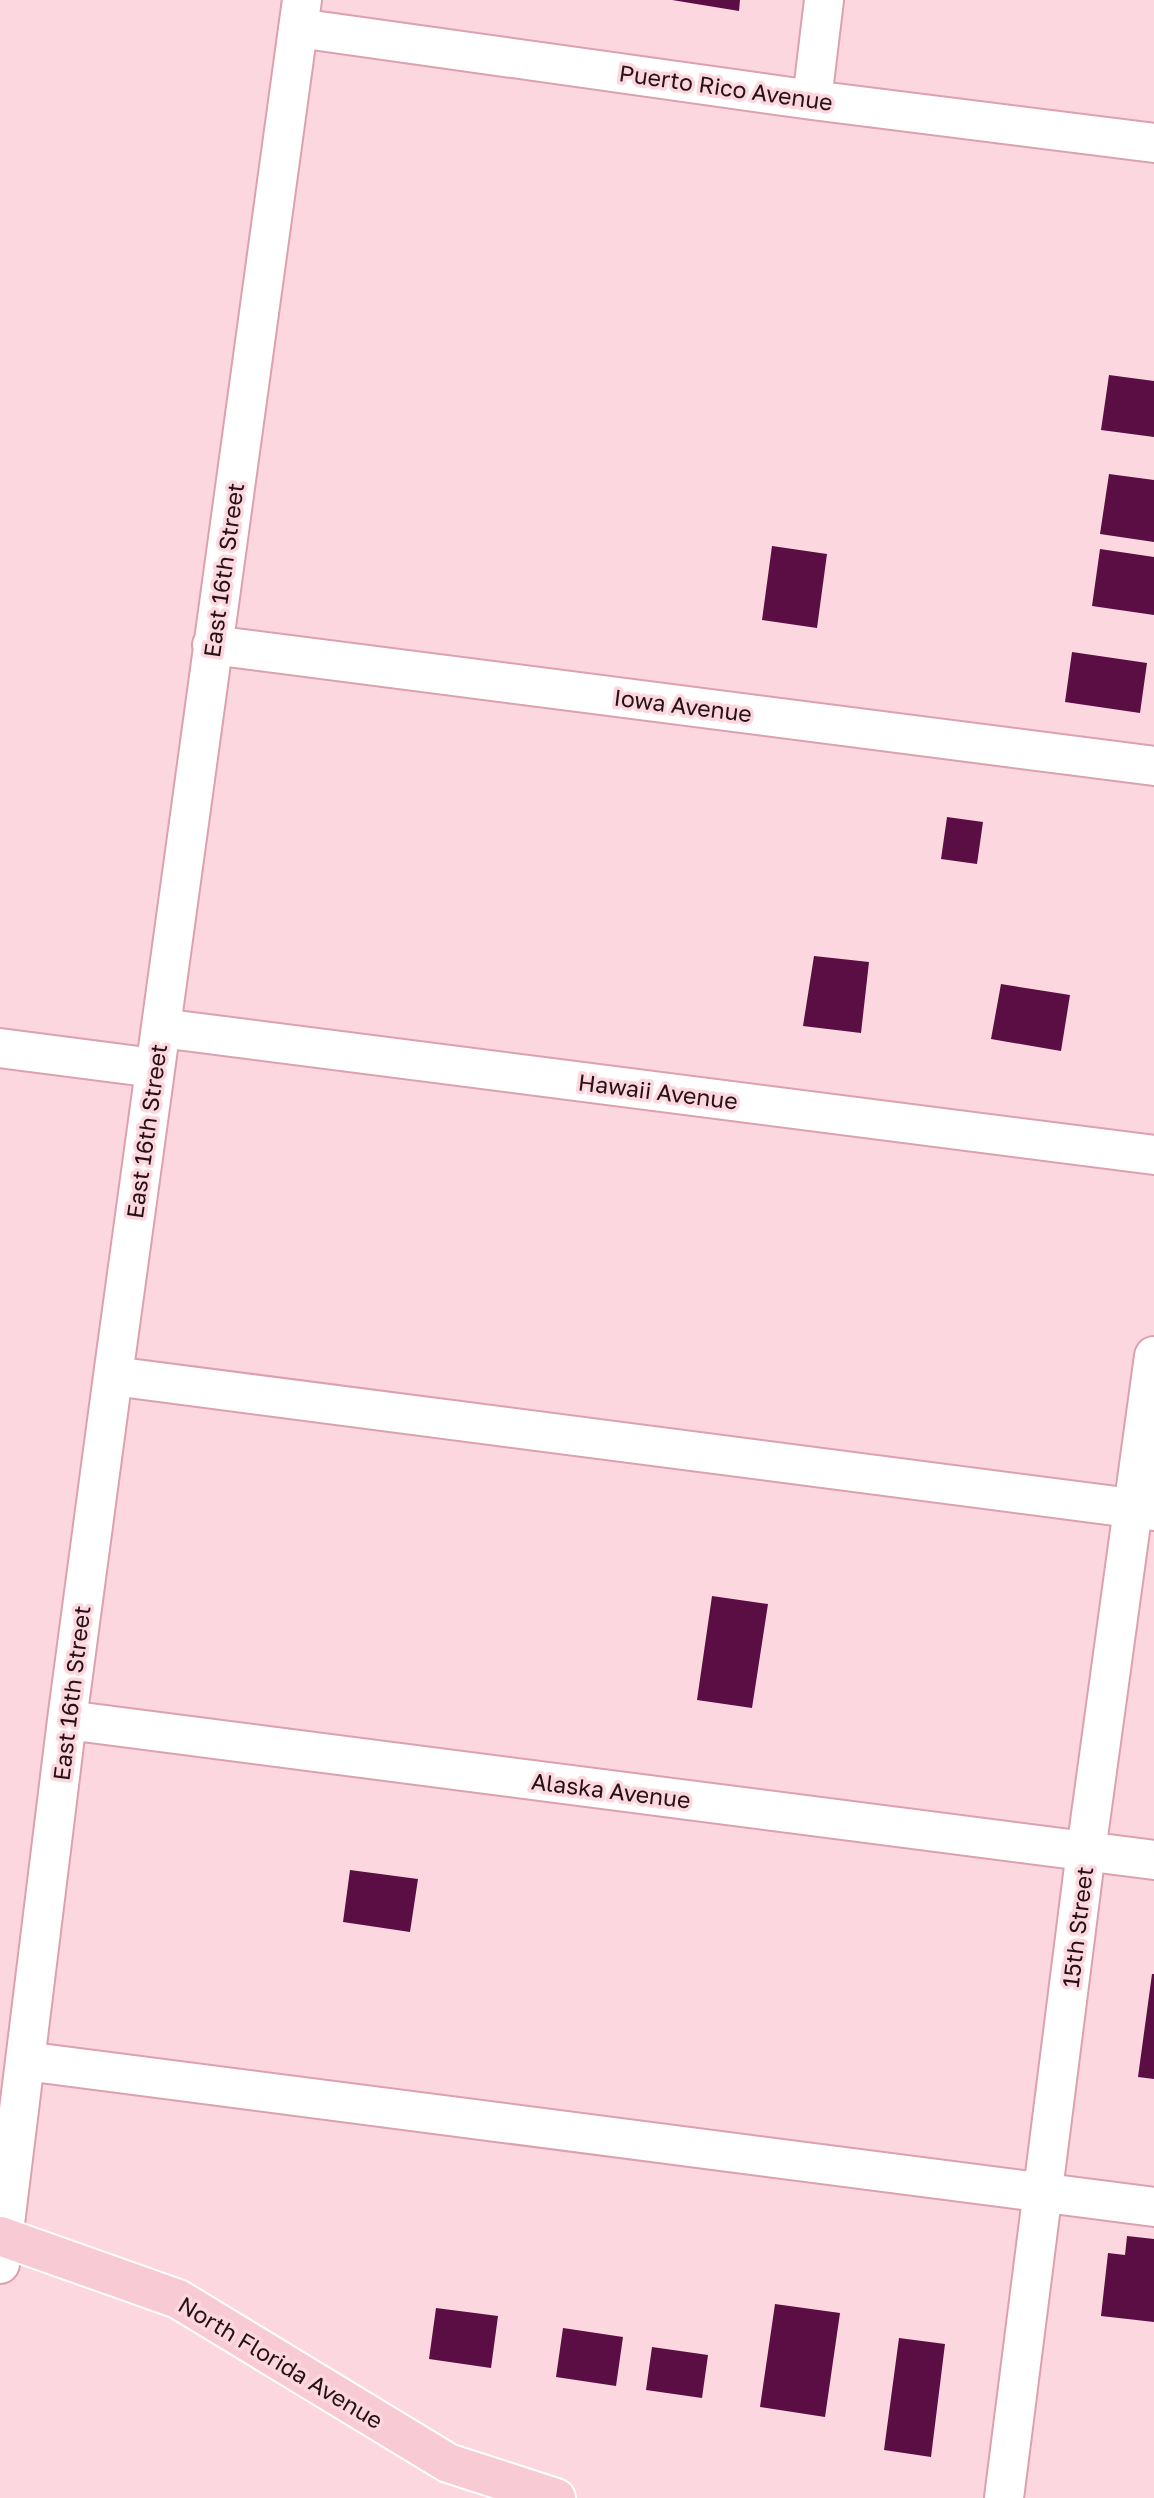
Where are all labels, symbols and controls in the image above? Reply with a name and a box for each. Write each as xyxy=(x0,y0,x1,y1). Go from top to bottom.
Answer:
street label: Puerto Rico Avenue xyxy=(617,58,835,116)
street label: East 16th Street xyxy=(197,481,249,659)
street label: Iowa Avenue xyxy=(612,683,754,727)
street label: East 16th Street xyxy=(120,1042,172,1220)
street label: Hawaii Avenue xyxy=(577,1067,739,1115)
street label: East 16th Street xyxy=(46,1604,96,1782)
street label: Alaska Avenue xyxy=(530,1766,692,1814)
street label: 15th Street xyxy=(1056,1865,1098,1989)
street label: North Florida Avenue xyxy=(174,2290,388,2434)

